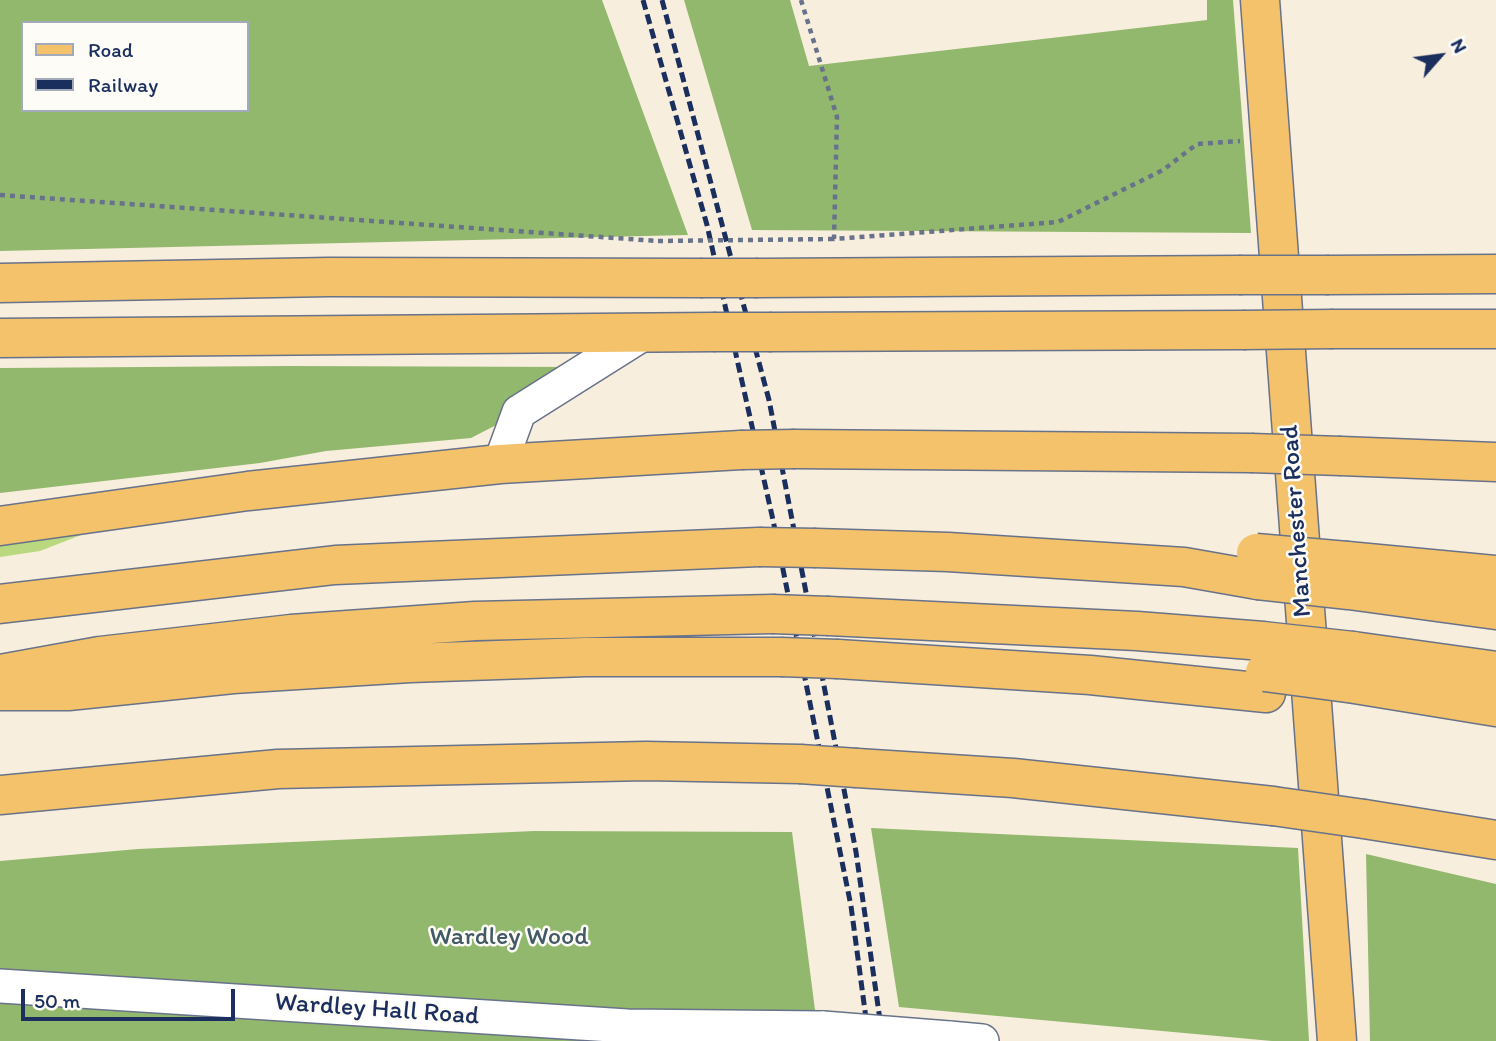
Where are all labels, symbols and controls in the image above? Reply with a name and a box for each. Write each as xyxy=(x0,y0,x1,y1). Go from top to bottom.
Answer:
legend xyxy=(21,21,248,112)
north arrow xyxy=(1405,21,1475,91)
text: N xyxy=(1446,35,1472,57)
text: Road xyxy=(88,37,133,62)
text: Railway xyxy=(88,72,158,97)
street label: Manchester Road xyxy=(1275,424,1319,618)
park label: Wardley Wood xyxy=(429,921,589,953)
scale bar xyxy=(24,974,238,1018)
street label: Wardley Hall Road xyxy=(274,987,480,1033)
text: 50 m xyxy=(34,988,80,1013)

